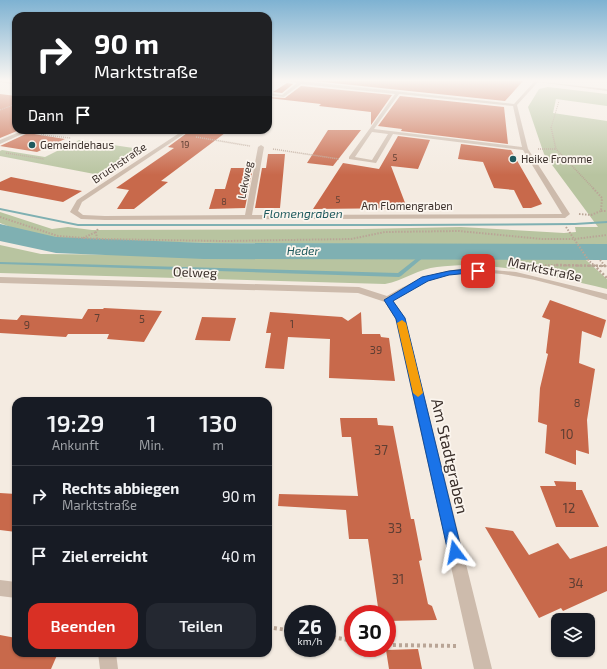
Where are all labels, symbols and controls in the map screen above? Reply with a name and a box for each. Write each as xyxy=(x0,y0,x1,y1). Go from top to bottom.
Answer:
text: 90 m xyxy=(94,26,159,60)
icon: right xyxy=(28,28,80,80)
text: Marktstraße xyxy=(94,60,198,82)
icon: arrive xyxy=(72,104,94,126)
text: Dann xyxy=(28,106,64,124)
place label: Gemeindehaus xyxy=(40,138,114,151)
house number: 19 xyxy=(181,139,189,150)
marker: Gemeindehaus xyxy=(27,140,37,150)
street label: Bruchstraße xyxy=(89,140,148,186)
house number: 5 xyxy=(393,152,398,163)
place label: Heike Fromme xyxy=(521,152,592,165)
marker: Heike Fromme xyxy=(508,154,518,164)
street label: Lekweg xyxy=(234,160,255,200)
house number: 5 xyxy=(336,194,341,205)
house number: 8 xyxy=(221,196,227,207)
street label: Am Flomengraben xyxy=(361,199,453,212)
water label: Flomengraben xyxy=(263,206,343,220)
water label: Heder xyxy=(287,243,319,257)
street label: Marktstraße xyxy=(507,253,583,285)
pin xyxy=(461,254,495,288)
icon: arrive xyxy=(467,260,489,282)
street label: Oelweg xyxy=(173,263,217,281)
house number: 7 xyxy=(94,311,100,324)
house number: 5 xyxy=(139,312,145,325)
house number: 1 xyxy=(290,317,294,330)
house number: 9 xyxy=(24,318,30,331)
house number: 39 xyxy=(370,343,382,356)
street label: Am Stadtgraben xyxy=(428,396,473,515)
house number: 8 xyxy=(574,396,580,409)
text: 19:29 xyxy=(47,408,104,437)
text: 1 xyxy=(147,408,157,437)
text: 130 xyxy=(199,408,237,437)
house number: 10 xyxy=(560,426,574,442)
text: Ankunft xyxy=(52,437,99,453)
text: Min. xyxy=(139,437,164,453)
text: m xyxy=(212,437,224,453)
house number: 37 xyxy=(374,442,388,458)
text: Rechts abbiegen xyxy=(62,479,179,497)
icon: right xyxy=(28,485,50,507)
text: 90 m xyxy=(222,487,256,505)
text: Marktstraße xyxy=(62,497,137,513)
house number: 12 xyxy=(563,500,575,516)
house number: 33 xyxy=(388,520,402,536)
position arrow xyxy=(434,531,476,573)
icon: arrive xyxy=(28,545,50,567)
text: Ziel erreicht xyxy=(62,547,148,565)
text: 40 m xyxy=(221,547,256,565)
house number: 31 xyxy=(392,571,404,587)
house number: 34 xyxy=(568,575,584,591)
button: Beenden xyxy=(28,603,138,649)
button: Teilen xyxy=(146,603,256,649)
speed limit sign: 30 xyxy=(344,605,396,657)
map controls xyxy=(551,613,595,657)
button: layers xyxy=(551,613,595,657)
text: 26 xyxy=(298,614,322,638)
text: km/h xyxy=(298,635,322,647)

